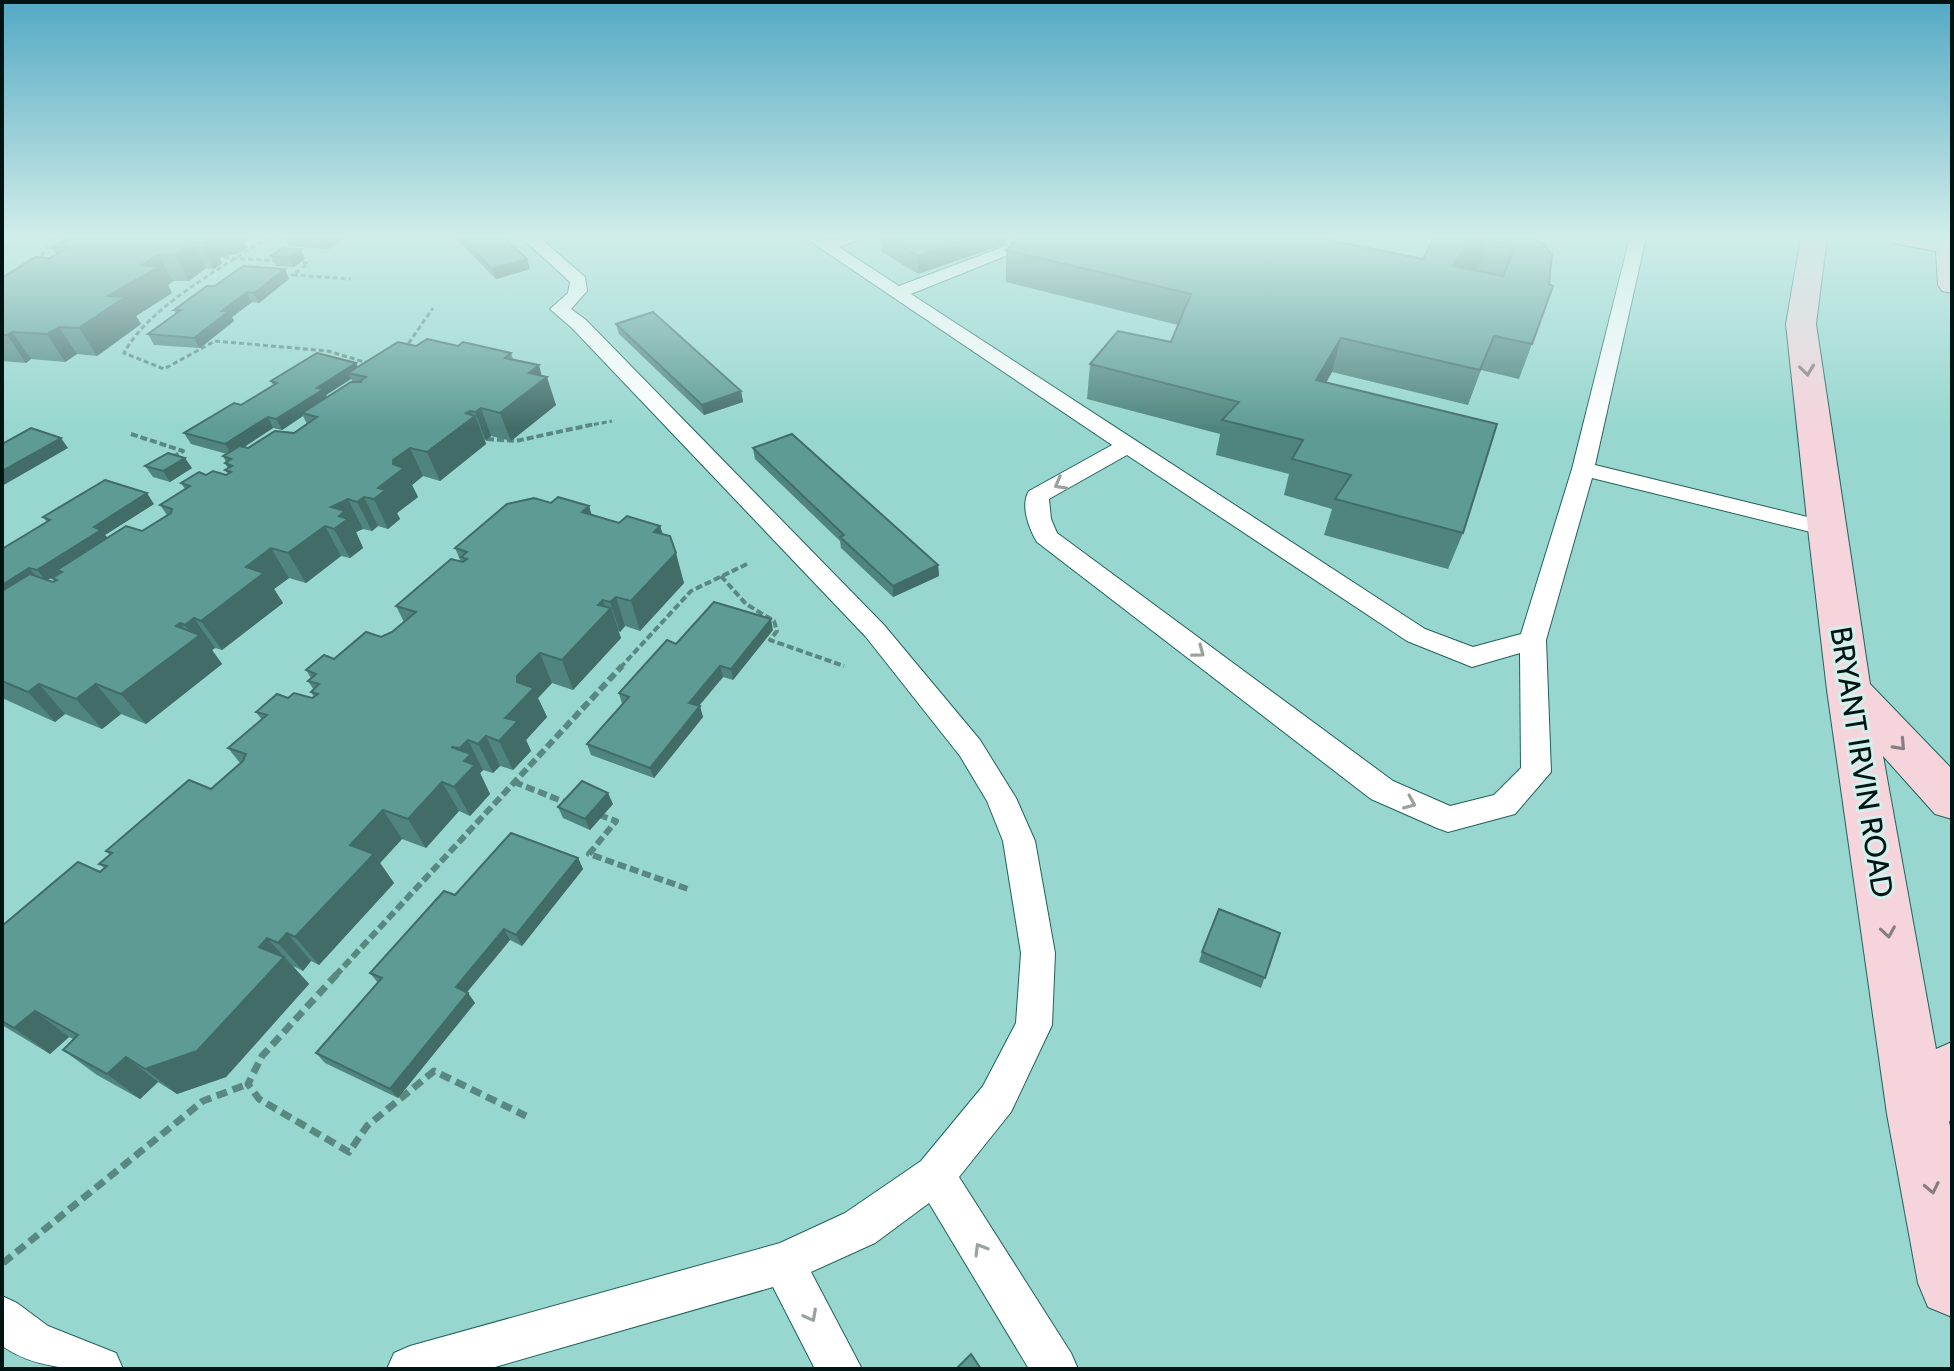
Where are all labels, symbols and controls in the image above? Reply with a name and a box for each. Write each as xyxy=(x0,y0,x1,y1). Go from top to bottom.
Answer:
one-way arrow xyxy=(1798,363,1815,377)
one-way arrow xyxy=(1053,474,1068,489)
street label: BRYANT IRVIN ROAD xyxy=(1822,624,1902,900)
one-way arrow xyxy=(1190,643,1205,657)
one-way arrow xyxy=(1891,736,1906,750)
one-way arrow xyxy=(1402,793,1416,809)
one-way arrow xyxy=(1878,925,1895,939)
one-way arrow xyxy=(1923,1181,1940,1194)
one-way arrow xyxy=(974,1243,989,1258)
one-way arrow xyxy=(801,1308,816,1322)

